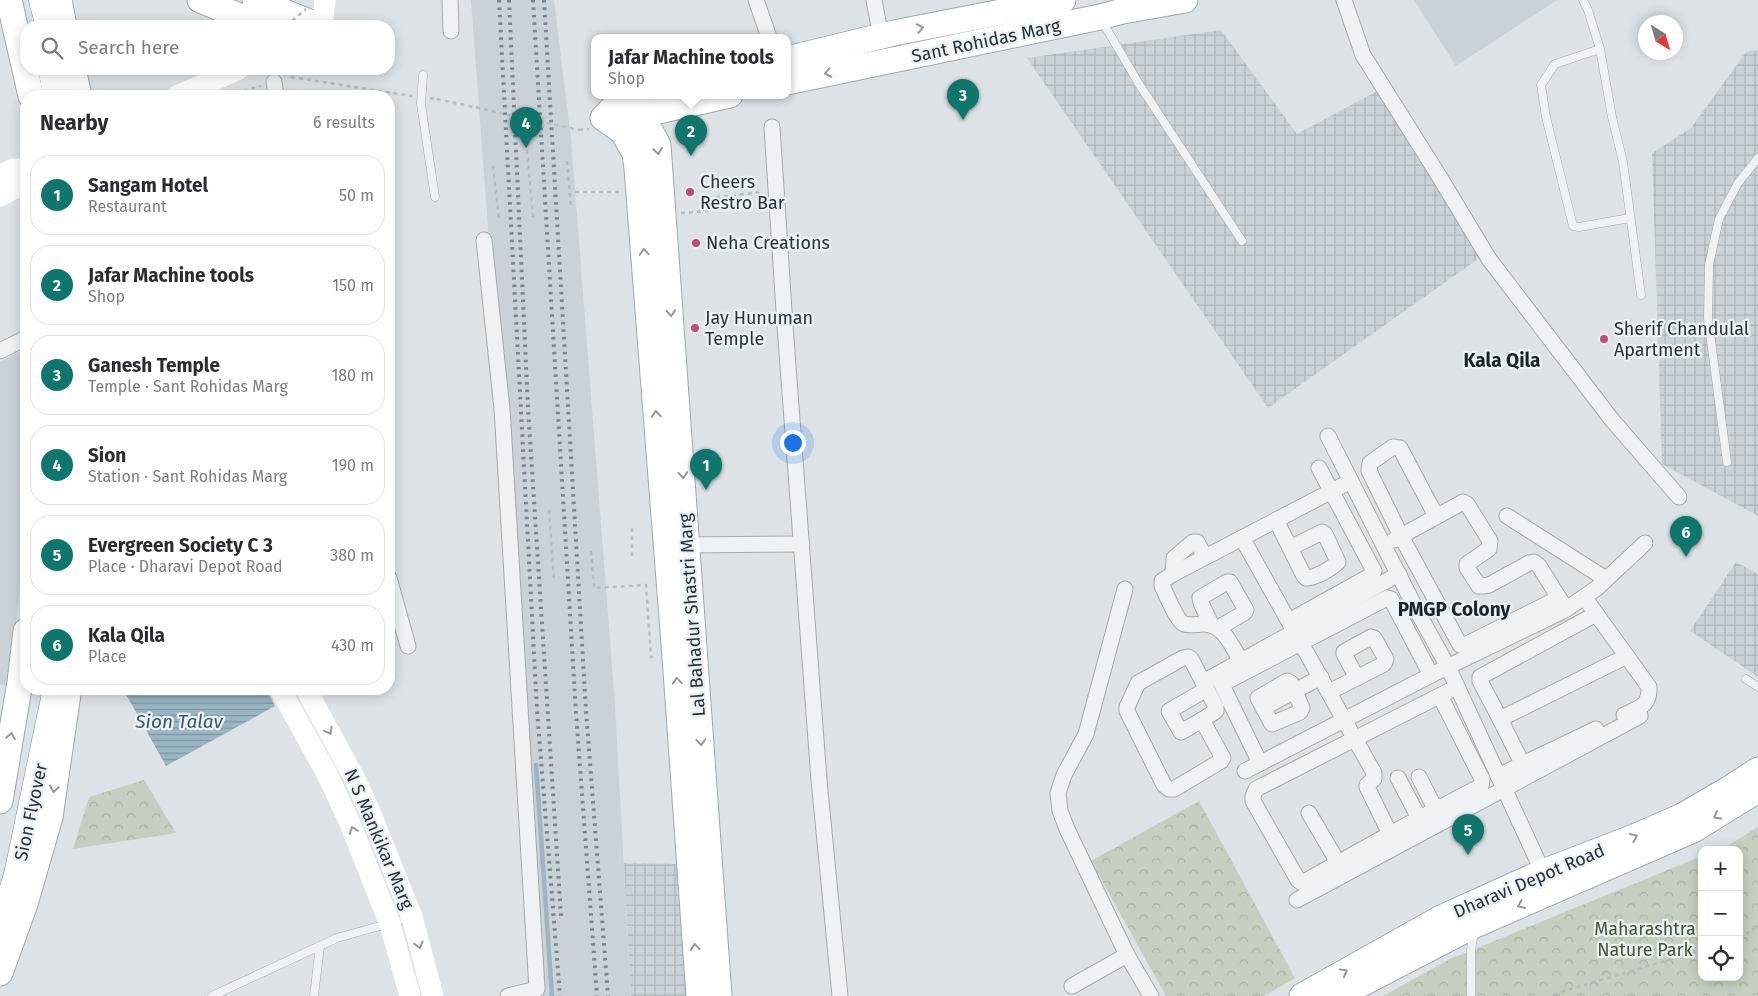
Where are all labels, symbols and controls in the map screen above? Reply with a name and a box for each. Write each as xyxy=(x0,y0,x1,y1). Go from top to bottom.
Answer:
street label: Sant Rohidas Marg xyxy=(910,14,1063,68)
north arrow xyxy=(1638,15,1683,60)
search box xyxy=(20,20,395,75)
one-way arrow xyxy=(915,23,924,34)
icon: search xyxy=(38,34,66,62)
popup xyxy=(591,34,791,99)
text: Search here xyxy=(78,36,179,59)
text: Jafar Machine tools xyxy=(608,46,774,69)
one-way arrow xyxy=(824,68,833,78)
text: Shop xyxy=(608,69,645,88)
pin: 3 xyxy=(947,79,979,120)
pin: 4 xyxy=(510,107,542,148)
text: Nearby xyxy=(40,110,108,136)
text: 6 results xyxy=(313,113,375,132)
pin: 2 xyxy=(675,115,707,156)
one-way arrow xyxy=(653,146,663,155)
place label: Cheers Restro Bar xyxy=(700,171,785,214)
text: Sangam Hotel xyxy=(88,174,208,197)
text: 1 xyxy=(53,186,61,205)
text: 50 m xyxy=(339,186,374,205)
marker: Cheers Restro Bar xyxy=(684,186,696,198)
text: Restaurant xyxy=(88,197,167,216)
place label: Neha Creations xyxy=(706,232,830,254)
marker: Neha Creations xyxy=(690,237,702,249)
one-way arrow xyxy=(638,248,649,256)
text: Jafar Machine tools xyxy=(88,264,254,287)
text: 2 xyxy=(53,276,61,295)
text: 150 m xyxy=(332,276,374,295)
text: Shop xyxy=(88,287,125,306)
place label: Jay Hunuman Temple xyxy=(705,307,813,350)
one-way arrow xyxy=(665,309,676,317)
place label: Sherif Chandulal Apartment xyxy=(1614,318,1749,361)
marker: Jay Hunuman Temple xyxy=(689,322,701,334)
marker: Sherif Chandulal Apartment xyxy=(1598,333,1610,345)
district label: Kala Qila xyxy=(1464,349,1540,372)
text: Ganesh Temple xyxy=(88,354,220,377)
text: 3 xyxy=(53,366,61,385)
text: 180 m xyxy=(331,366,374,385)
text: Temple · Sant Rohidas Marg xyxy=(88,377,288,396)
one-way arrow xyxy=(651,410,662,418)
your location xyxy=(780,430,806,456)
text: Sion xyxy=(88,444,126,467)
pin: 1 xyxy=(690,449,722,490)
text: 4 xyxy=(52,456,62,475)
text: 190 m xyxy=(332,456,374,475)
text: Station · Sant Rohidas Marg xyxy=(88,467,287,486)
one-way arrow xyxy=(677,471,688,479)
street label: Lal Bahadur Shastri Marg xyxy=(674,512,710,718)
pin: 6 xyxy=(1670,516,1702,557)
text: Evergreen Society C 3 xyxy=(88,534,273,557)
text: 5 xyxy=(53,546,61,565)
text: 380 m xyxy=(330,546,374,565)
text: Place · Dharavi Depot Road xyxy=(88,557,283,576)
district label: PMGP Colony xyxy=(1398,598,1511,621)
text: Kala Qila xyxy=(88,624,165,647)
text: 6 xyxy=(52,636,62,655)
text: 430 m xyxy=(331,636,374,655)
text: Place xyxy=(88,647,127,666)
one-way arrow xyxy=(672,676,683,684)
water label: Sion Talav xyxy=(134,710,223,733)
one-way arrow xyxy=(323,726,333,735)
one-way arrow xyxy=(5,732,16,740)
one-way arrow xyxy=(695,738,706,746)
street label: Sion Flyover xyxy=(10,761,52,863)
street label: N S Mankikar Marg xyxy=(339,765,419,913)
one-way arrow xyxy=(49,785,59,793)
one-way arrow xyxy=(1713,810,1722,820)
pin: 5 xyxy=(1452,814,1484,855)
one-way arrow xyxy=(349,826,359,834)
one-way arrow xyxy=(1629,833,1637,843)
street label: Dharavi Depot Road xyxy=(1450,839,1608,923)
map controls xyxy=(1698,846,1743,981)
button: + xyxy=(1698,846,1743,891)
button: − xyxy=(1698,891,1743,936)
one-way arrow xyxy=(1517,898,1526,909)
park label: Maharashtra Nature Park xyxy=(1594,918,1696,961)
button: locate xyxy=(1698,936,1743,981)
one-way arrow xyxy=(414,941,424,949)
one-way arrow xyxy=(690,943,701,951)
one-way arrow xyxy=(1339,968,1348,978)

